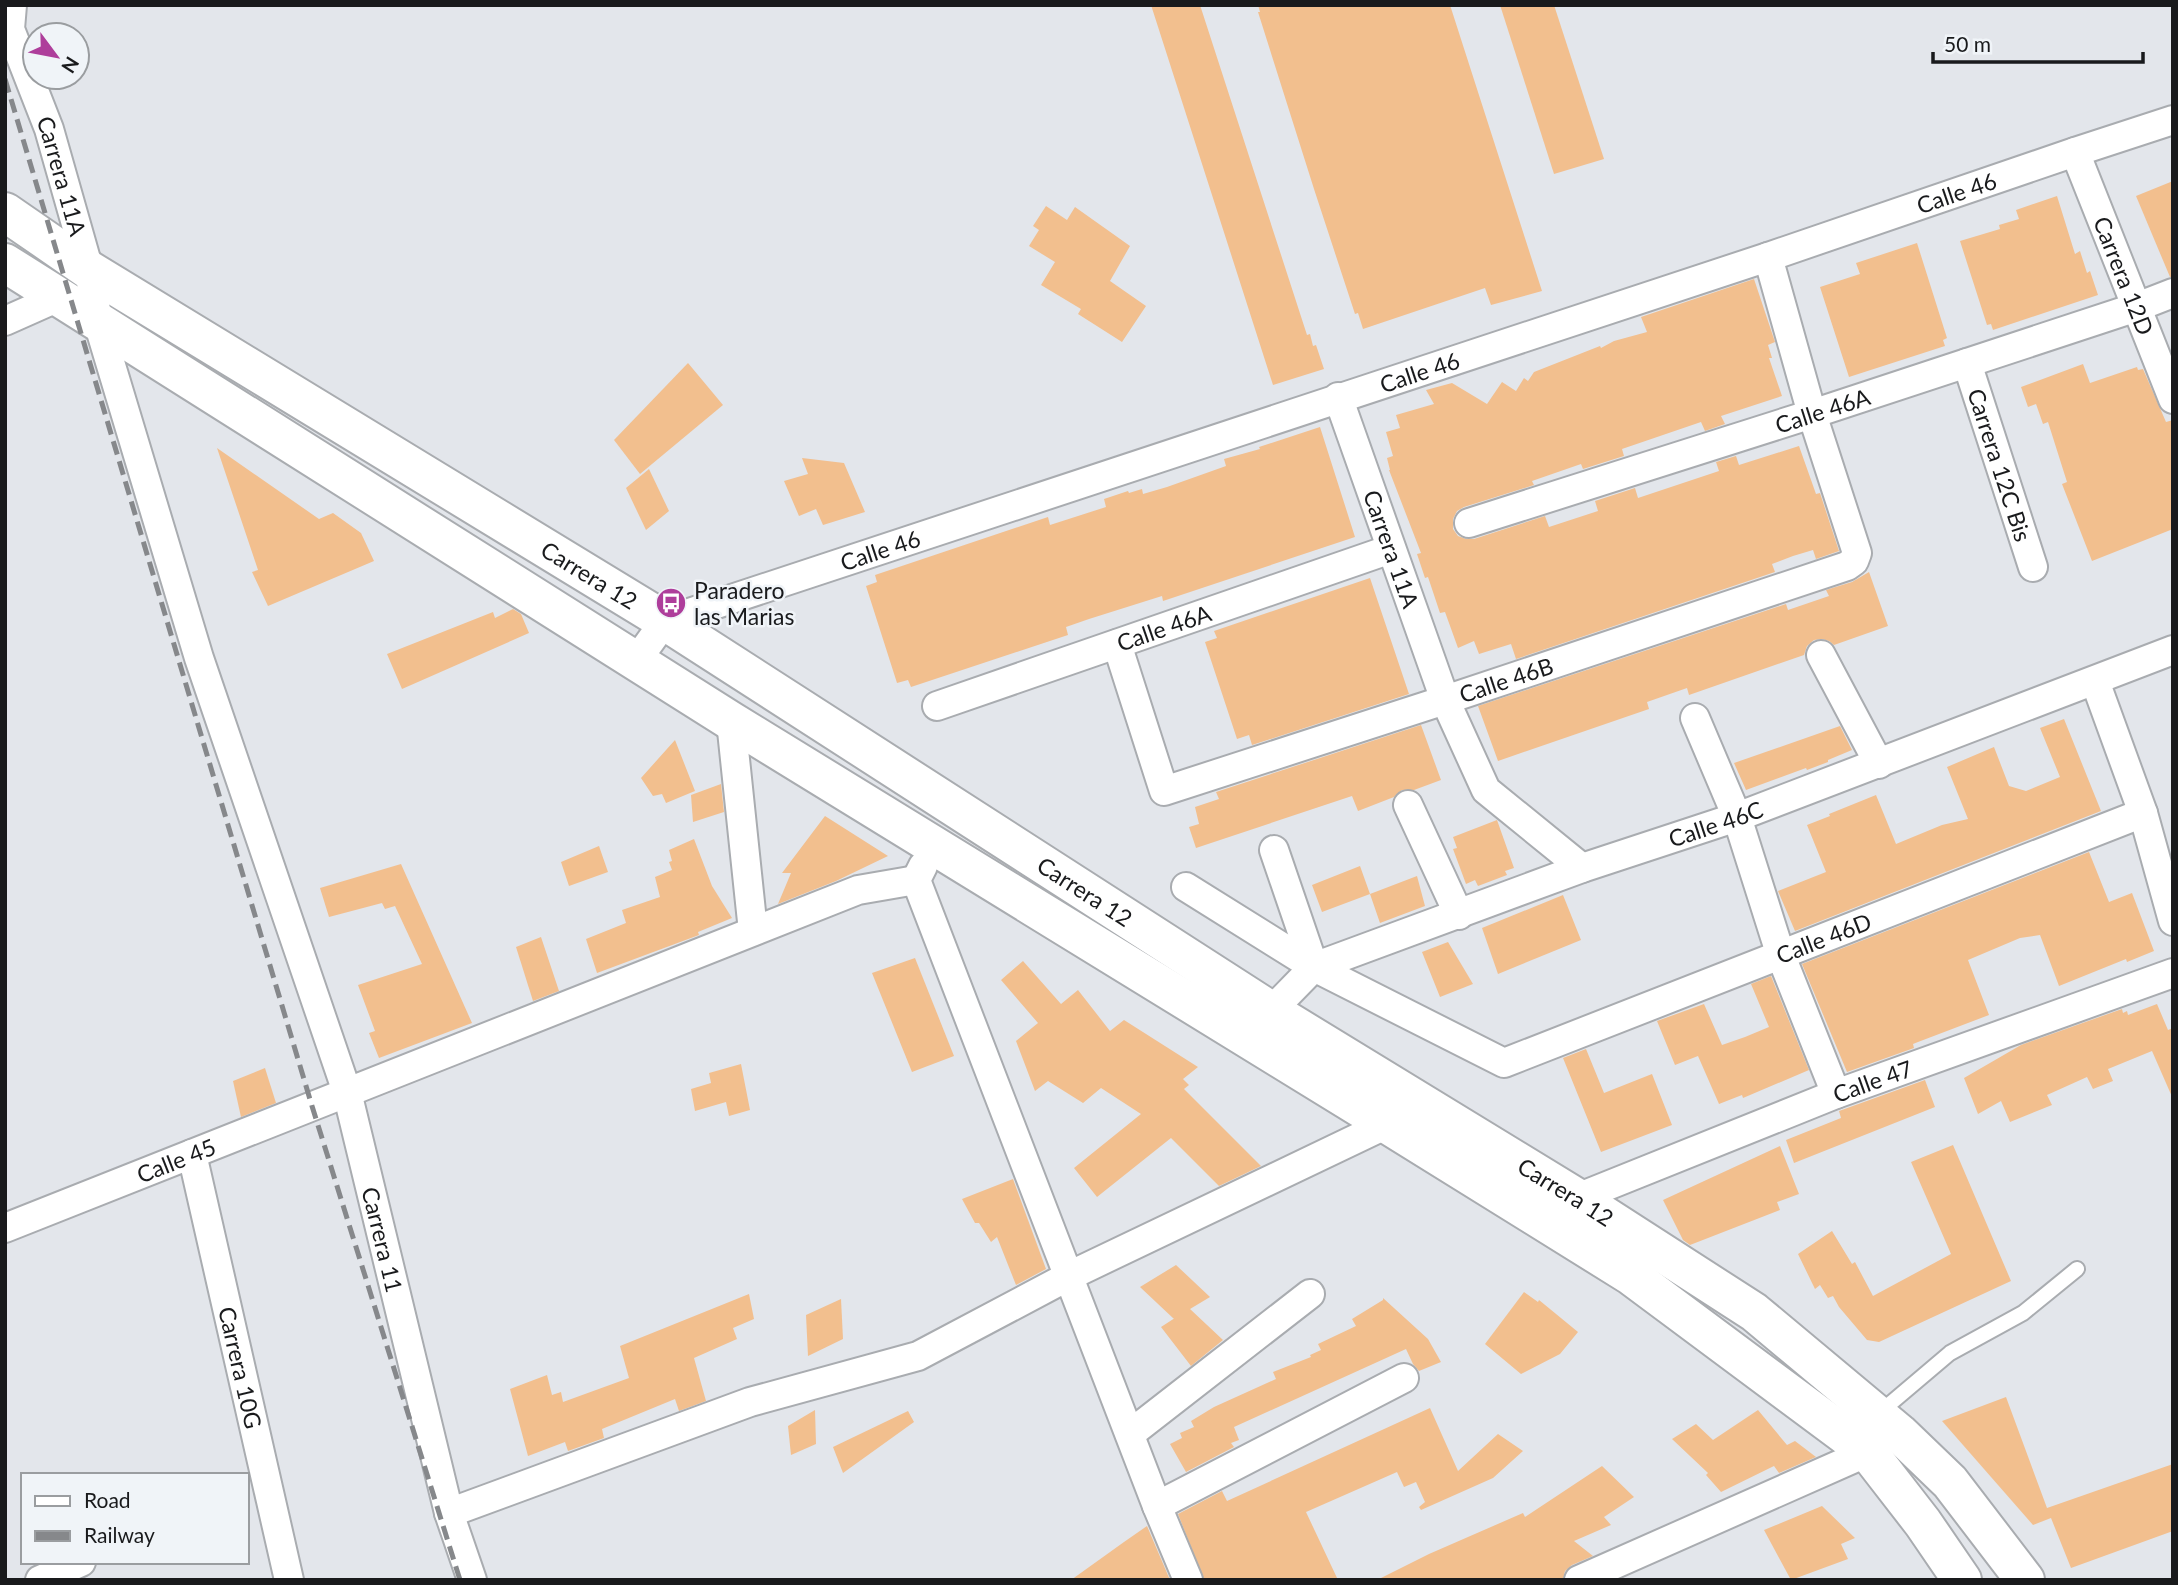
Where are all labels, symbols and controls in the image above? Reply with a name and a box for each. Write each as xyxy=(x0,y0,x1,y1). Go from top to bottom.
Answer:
north arrow xyxy=(21,21,91,91)
scale bar xyxy=(1933,21,2143,65)
text: 50 m xyxy=(1944,31,1991,56)
text: N xyxy=(57,53,84,78)
street label: Carrera 11A xyxy=(31,112,93,239)
street label: Calle 46 xyxy=(1913,166,2000,219)
street label: Carrera 12D xyxy=(2088,212,2160,339)
street label: Calle 46 xyxy=(1376,346,1463,398)
street label: Calle 46A xyxy=(1772,382,1874,439)
street label: Carrera 12C Bis xyxy=(1962,385,2038,545)
street label: Carrera 11A xyxy=(1358,486,1425,612)
street label: Calle 46 xyxy=(837,524,924,576)
street label: Carrera 12 xyxy=(536,535,643,615)
place label: Paradero las Marias xyxy=(694,576,794,630)
bus stop icon: Paradero las Marias xyxy=(654,586,688,620)
street label: Calle 46A xyxy=(1113,598,1215,657)
street label: Calle 46B xyxy=(1455,651,1557,708)
street label: Calle 46C xyxy=(1665,794,1767,853)
street label: Carrera 12 xyxy=(1032,850,1138,932)
street label: Calle 46D xyxy=(1772,907,1875,969)
street label: Calle 47 xyxy=(1829,1054,1916,1108)
street label: Calle 45 xyxy=(133,1132,220,1188)
street label: Carrera 12 xyxy=(1513,1151,1619,1232)
street label: Carrera 11 xyxy=(356,1184,409,1295)
street label: Carrera 10G xyxy=(213,1304,268,1431)
legend xyxy=(21,1473,248,1564)
text: Road xyxy=(84,1487,131,1512)
text: Railway xyxy=(84,1522,155,1547)

